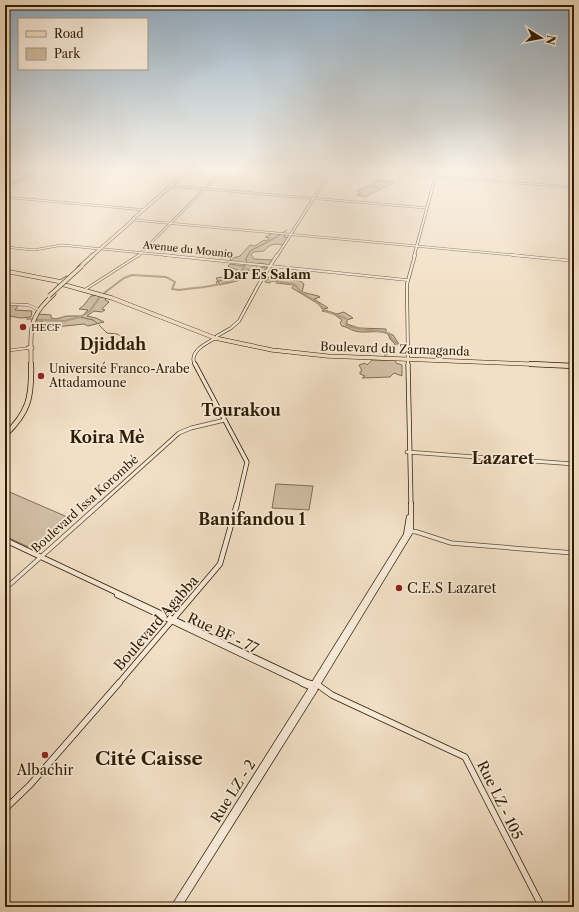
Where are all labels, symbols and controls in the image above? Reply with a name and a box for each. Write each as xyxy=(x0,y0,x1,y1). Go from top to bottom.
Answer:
legend xyxy=(18,18,148,70)
north arrow xyxy=(521,18,561,58)
text: Road xyxy=(54,26,84,41)
text: N xyxy=(543,34,559,46)
text: Park xyxy=(54,46,81,61)
street label: Avenue du Mounio xyxy=(141,238,234,261)
district label: Dar Es Salam xyxy=(223,266,311,282)
place label: HECF xyxy=(31,321,61,334)
marker: HECF xyxy=(18,322,28,332)
district label: Djiddah xyxy=(80,334,146,354)
street label: Boulevard du Zarmaganda xyxy=(320,338,471,359)
place label: Université Franco-Arabe Attadamoune xyxy=(48,361,190,390)
marker: Université Franco-Arabe Attadamoune xyxy=(36,371,46,381)
district label: Tourakou xyxy=(201,400,281,420)
district label: Koira Mè xyxy=(69,427,145,447)
district label: Lazaret xyxy=(472,448,535,468)
street label: Boulevard Issa Korombé xyxy=(28,451,142,556)
district label: Banifandou 1 xyxy=(198,509,306,529)
street label: Boulevard Agabba xyxy=(110,571,203,674)
place label: C.E.S Lazaret xyxy=(407,579,497,597)
marker: C.E.S Lazaret xyxy=(394,583,404,593)
street label: Rue BF - 77 xyxy=(185,609,262,657)
district label: Cité Caisse xyxy=(95,747,203,770)
marker: Albachir xyxy=(40,750,50,760)
street label: Rue LZ - 2 xyxy=(207,756,259,826)
street label: Rue LZ - 105 xyxy=(473,758,527,842)
place label: Albachir xyxy=(16,761,73,779)

